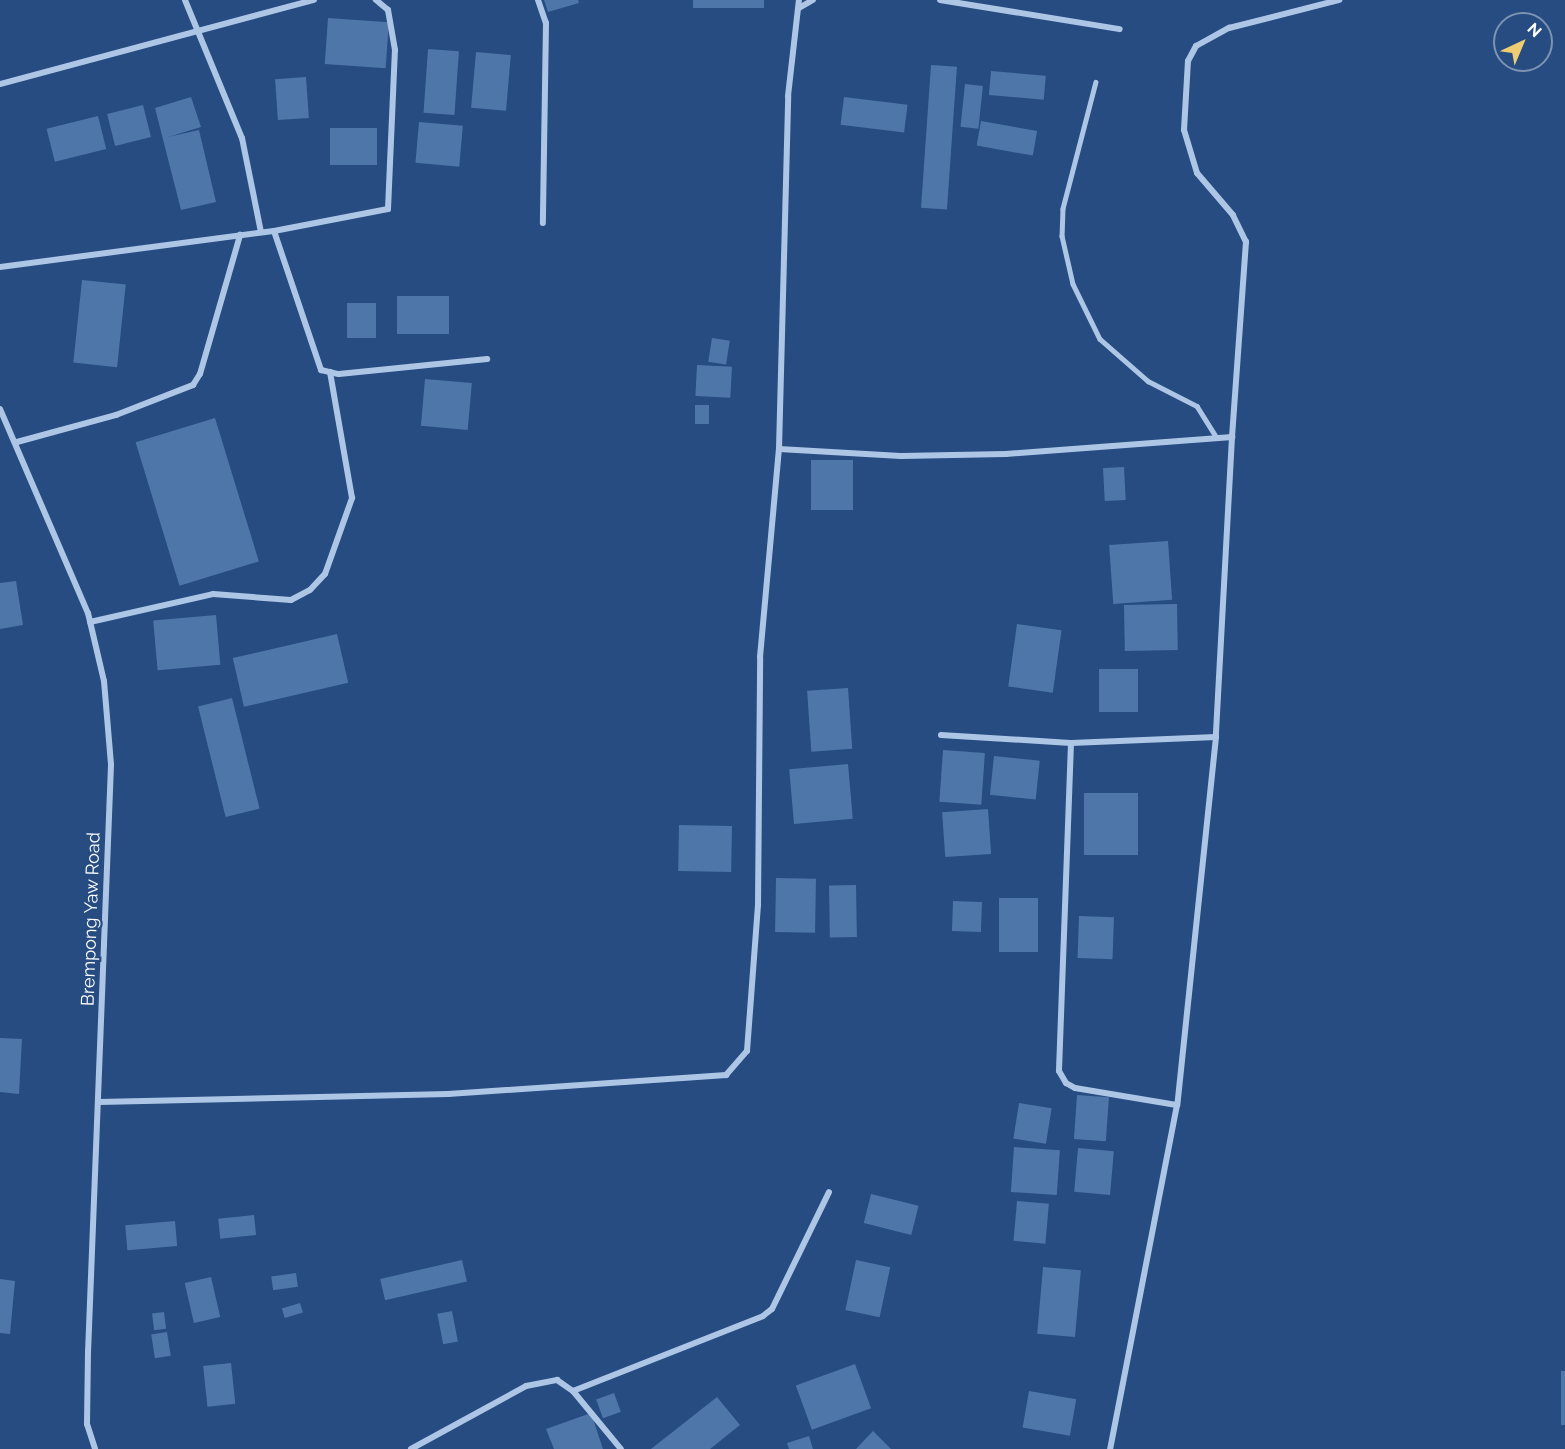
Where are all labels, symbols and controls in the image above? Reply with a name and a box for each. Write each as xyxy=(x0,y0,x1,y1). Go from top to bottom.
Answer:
north arrow xyxy=(1493,12,1553,72)
text: N xyxy=(1523,19,1545,41)
street label: Brempong Yaw Road xyxy=(77,831,105,1007)

